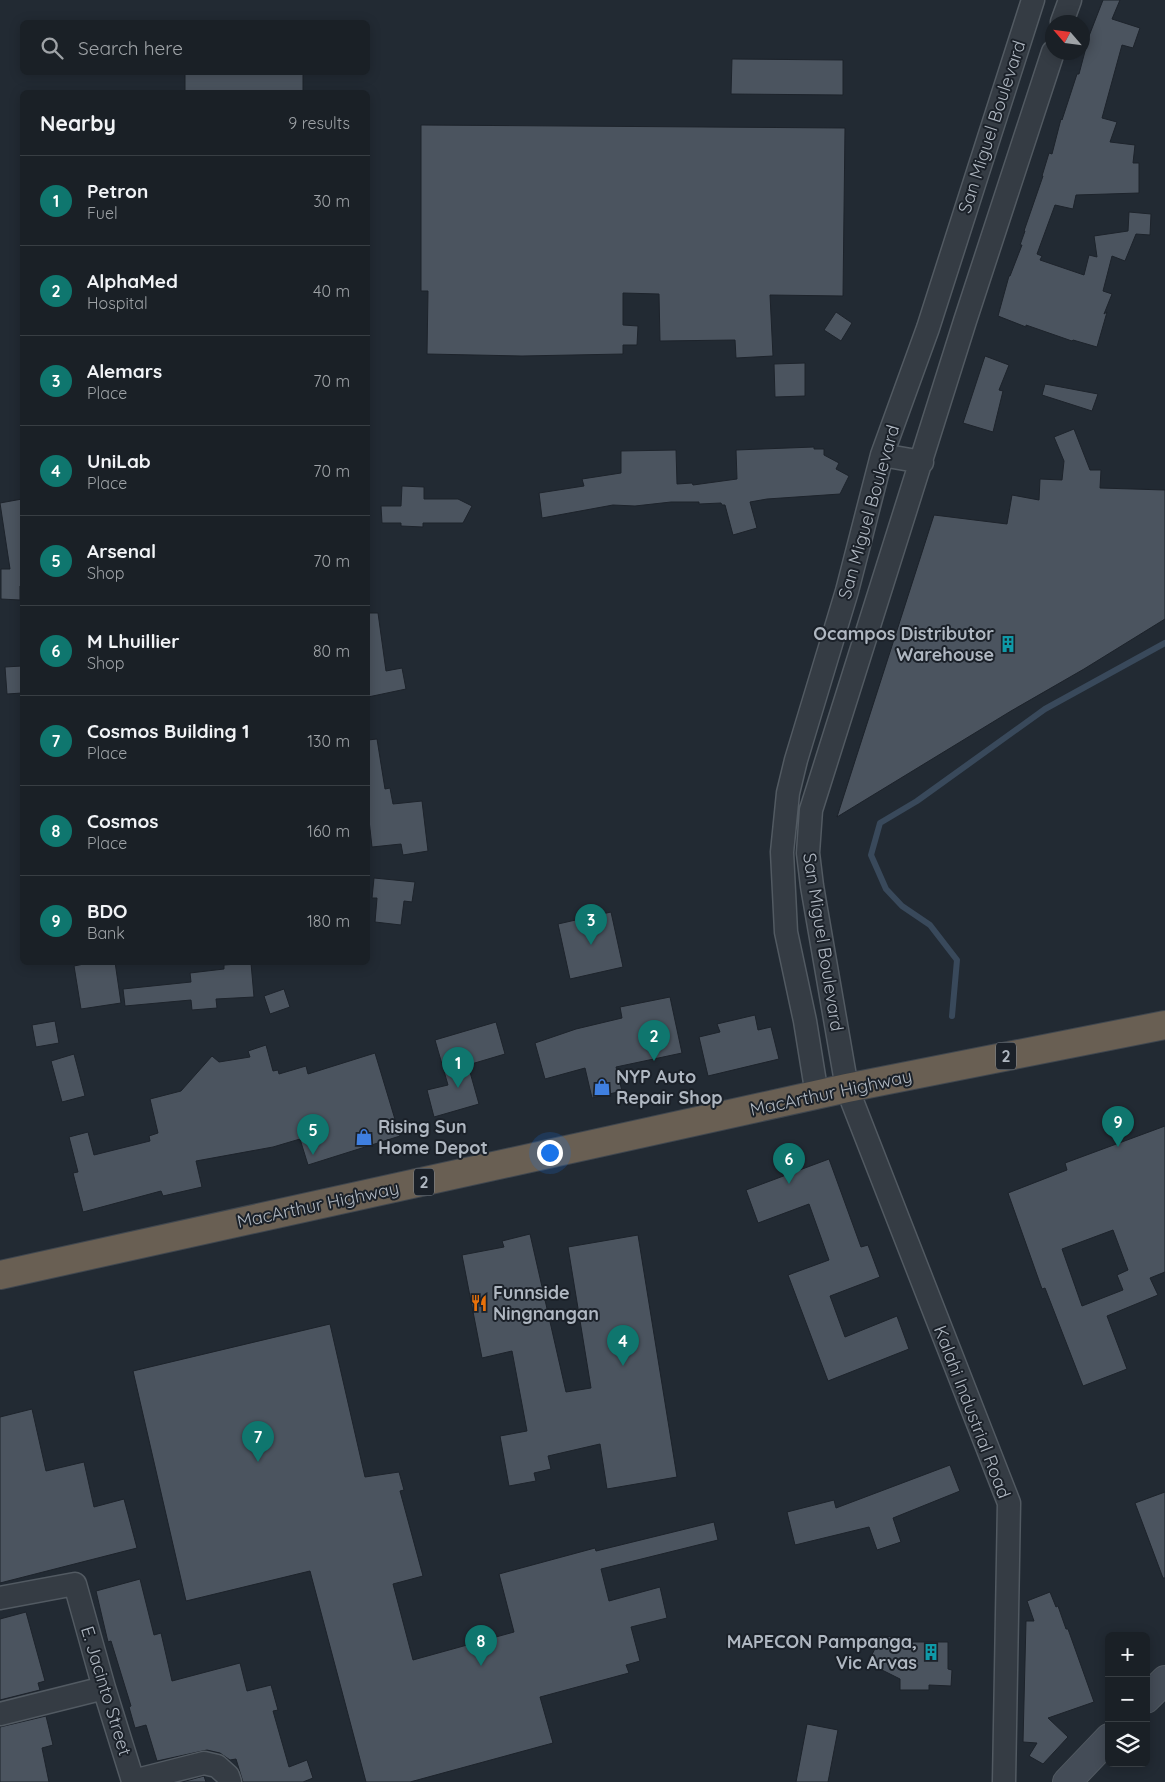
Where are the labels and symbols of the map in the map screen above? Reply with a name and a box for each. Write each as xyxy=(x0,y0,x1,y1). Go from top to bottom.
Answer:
north arrow xyxy=(1045,15,1090,60)
street label: San Miguel Boulevard xyxy=(953,38,1030,216)
street label: San Miguel Boulevard xyxy=(833,422,904,602)
place label: Ocampos Distributor Warehouse xyxy=(813,622,994,666)
building icon: Ocampos Distributor Warehouse xyxy=(998,634,1018,654)
street label: San Miguel Boulevard xyxy=(798,851,849,1033)
pin: 3 xyxy=(575,904,607,945)
pin: 2 xyxy=(638,1020,670,1061)
road number: 2 xyxy=(996,1042,1016,1070)
pin: 1 xyxy=(442,1047,474,1088)
street label: MacArthur Highway xyxy=(748,1064,914,1121)
place label: NYP Auto Repair Shop xyxy=(616,1065,722,1109)
shop icon: NYP Auto Repair Shop xyxy=(592,1077,612,1097)
pin: 9 xyxy=(1102,1106,1134,1147)
pin: 5 xyxy=(297,1114,329,1155)
place label: Rising Sun Home Depot xyxy=(378,1115,488,1159)
shop icon: Rising Sun Home Depot xyxy=(354,1127,374,1147)
your location xyxy=(537,1140,563,1166)
pin: 6 xyxy=(773,1143,805,1184)
road number: 2 xyxy=(414,1168,434,1196)
street label: MacArthur Highway xyxy=(235,1176,401,1233)
place label: Funnside Ningnangan xyxy=(493,1281,599,1325)
restaurant icon: Funnside Ningnangan xyxy=(469,1293,489,1313)
street label: Kalahi Industrial Road xyxy=(929,1322,1016,1502)
pin: 4 xyxy=(607,1325,639,1366)
pin: 7 xyxy=(242,1421,274,1462)
street label: E. Jacinto Street xyxy=(76,1623,137,1758)
pin: 8 xyxy=(465,1625,497,1666)
place label: MAPECON Pampanga, Vic Arvas xyxy=(727,1630,917,1674)
building icon: MAPECON Pampanga, Vic Arvas xyxy=(921,1642,941,1662)

